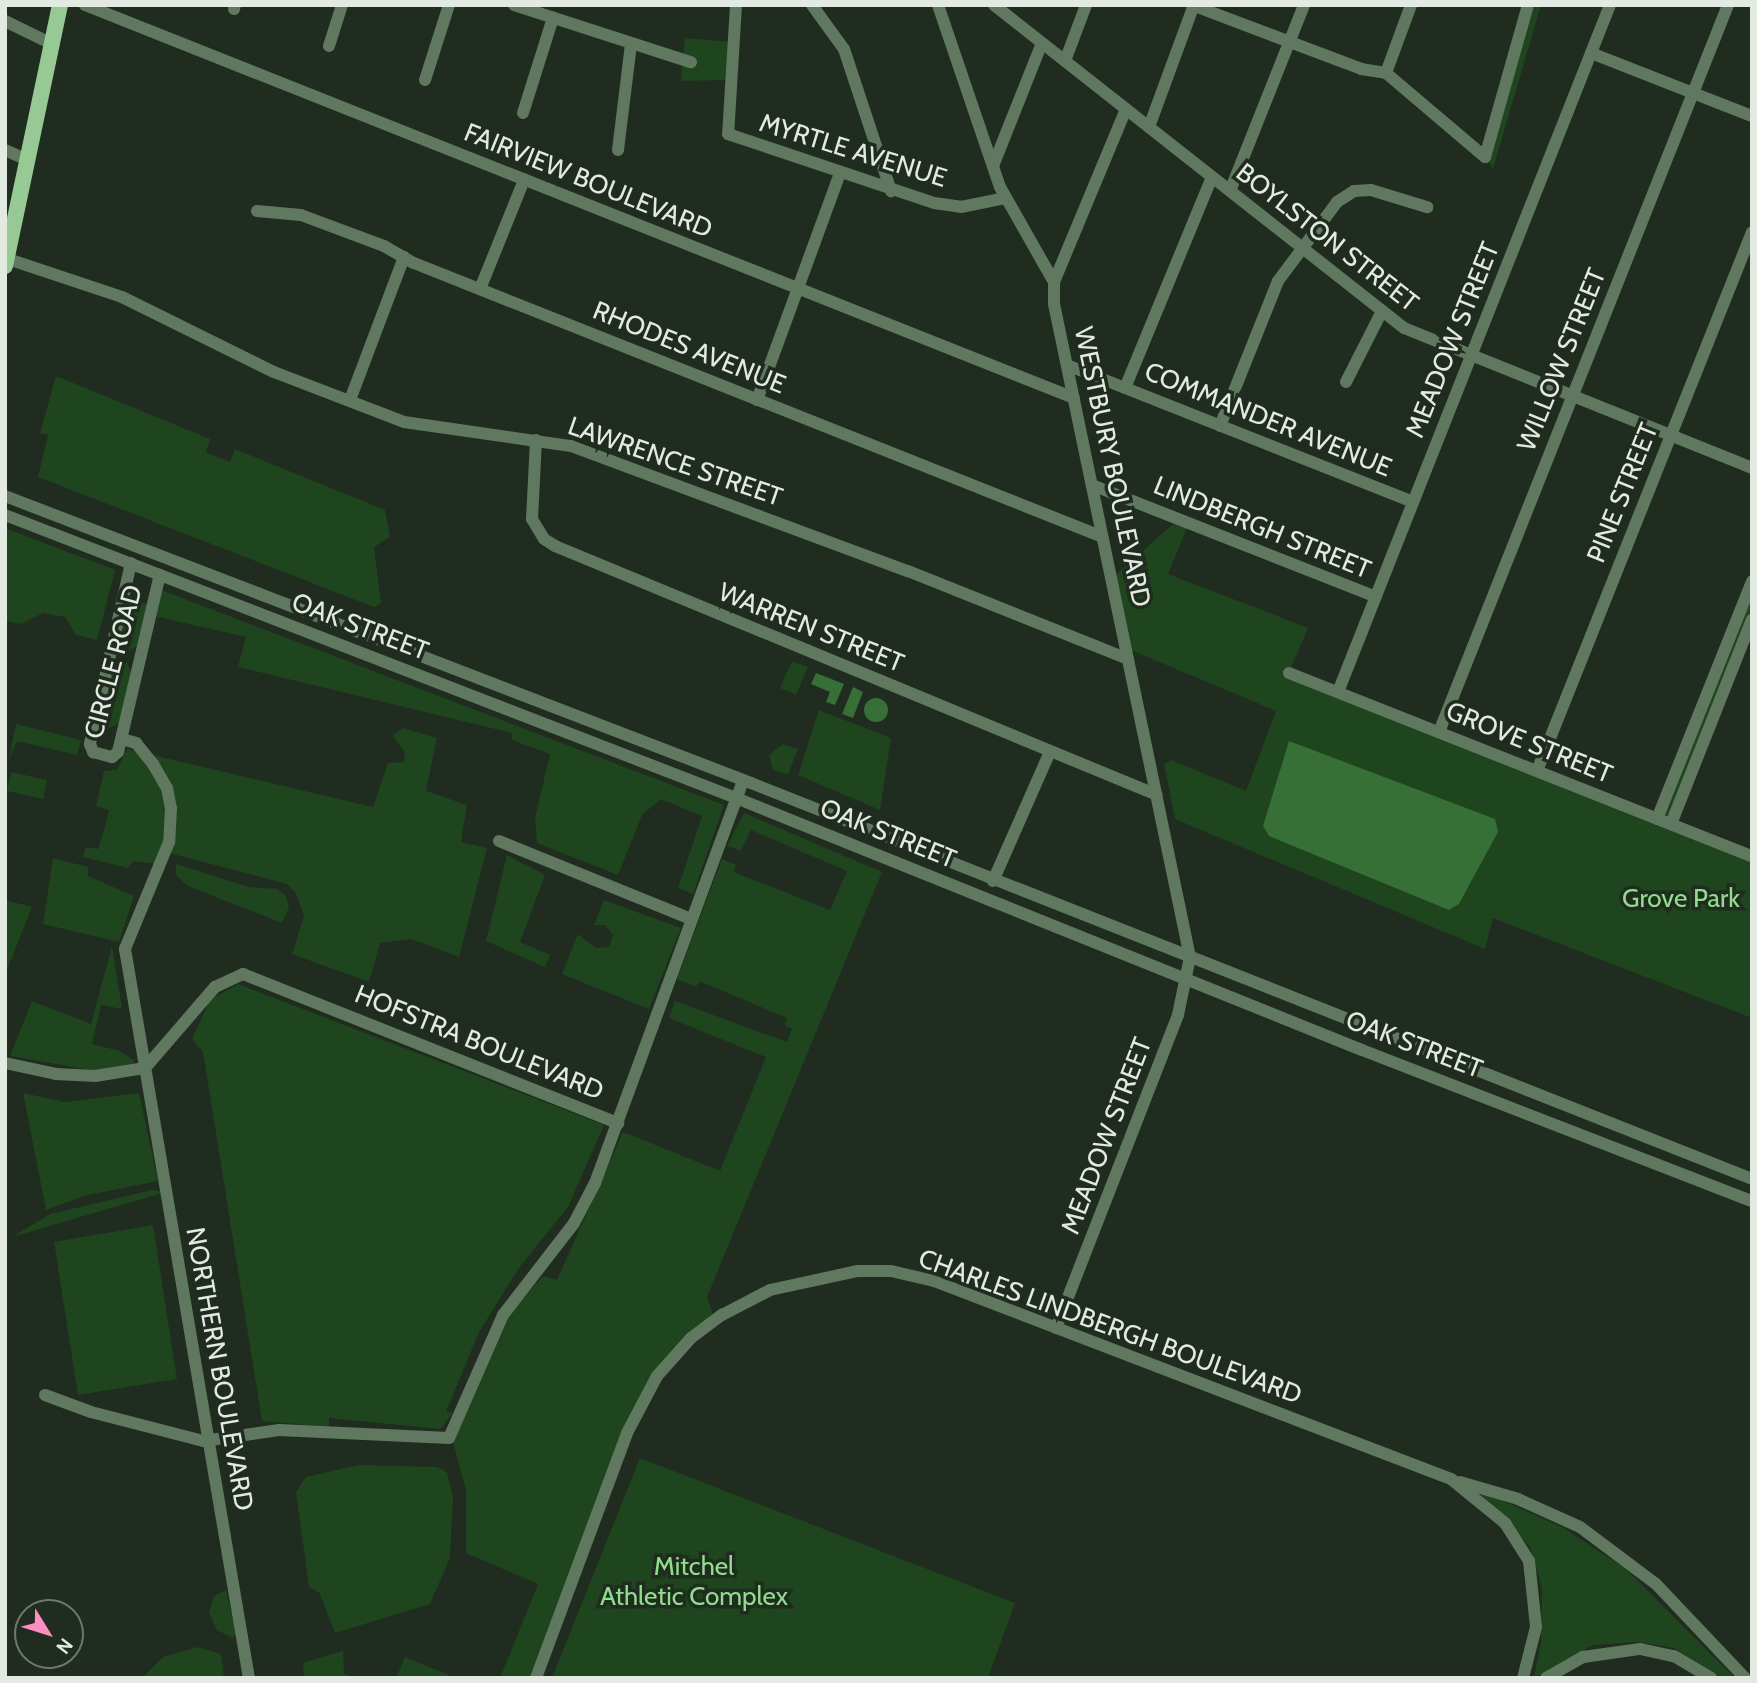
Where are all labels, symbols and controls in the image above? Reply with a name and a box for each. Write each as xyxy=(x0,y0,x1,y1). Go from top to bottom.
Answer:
street label: MYRTLE AVENUE xyxy=(756,108,950,194)
street label: FAIRVIEW BOULEVARD xyxy=(459,117,717,245)
street label: BOYLSTON STREET xyxy=(1230,157,1424,319)
street label: MEADOW STREET xyxy=(1400,238,1506,442)
street label: WILLOW STREET xyxy=(1511,264,1613,456)
street label: RHODES AVENUE xyxy=(588,295,790,401)
street label: WESTBURY BOULEVARD xyxy=(1067,324,1157,610)
street label: COMMANDER AVENUE xyxy=(1140,356,1396,484)
street label: LAWRENCE STREET xyxy=(564,411,786,513)
street label: PINE STREET xyxy=(1581,419,1665,567)
street label: LINDBERGH STREET xyxy=(1149,470,1375,586)
street label: WARREN STREET xyxy=(714,577,908,679)
street label: CIRCLE ROAD xyxy=(78,582,150,742)
street label: OAK STREET xyxy=(287,587,433,667)
street label: GROVE STREET xyxy=(1441,696,1617,790)
street label: OAK STREET xyxy=(816,793,960,875)
park label: Grove Park xyxy=(1622,883,1740,915)
street label: HOFSTRA BOULEVARD xyxy=(350,979,608,1107)
street label: OAK STREET xyxy=(1341,1005,1487,1085)
street label: MEADOW STREET xyxy=(1055,1033,1159,1239)
street label: NORTHERN BOULEVARD xyxy=(179,1225,259,1513)
street label: CHARLES LINDBERGH BOULEVARD xyxy=(914,1243,1306,1411)
park label: Mitchel Athletic Complex xyxy=(600,1551,788,1612)
north arrow xyxy=(14,1599,84,1669)
text: N xyxy=(51,1634,78,1658)

